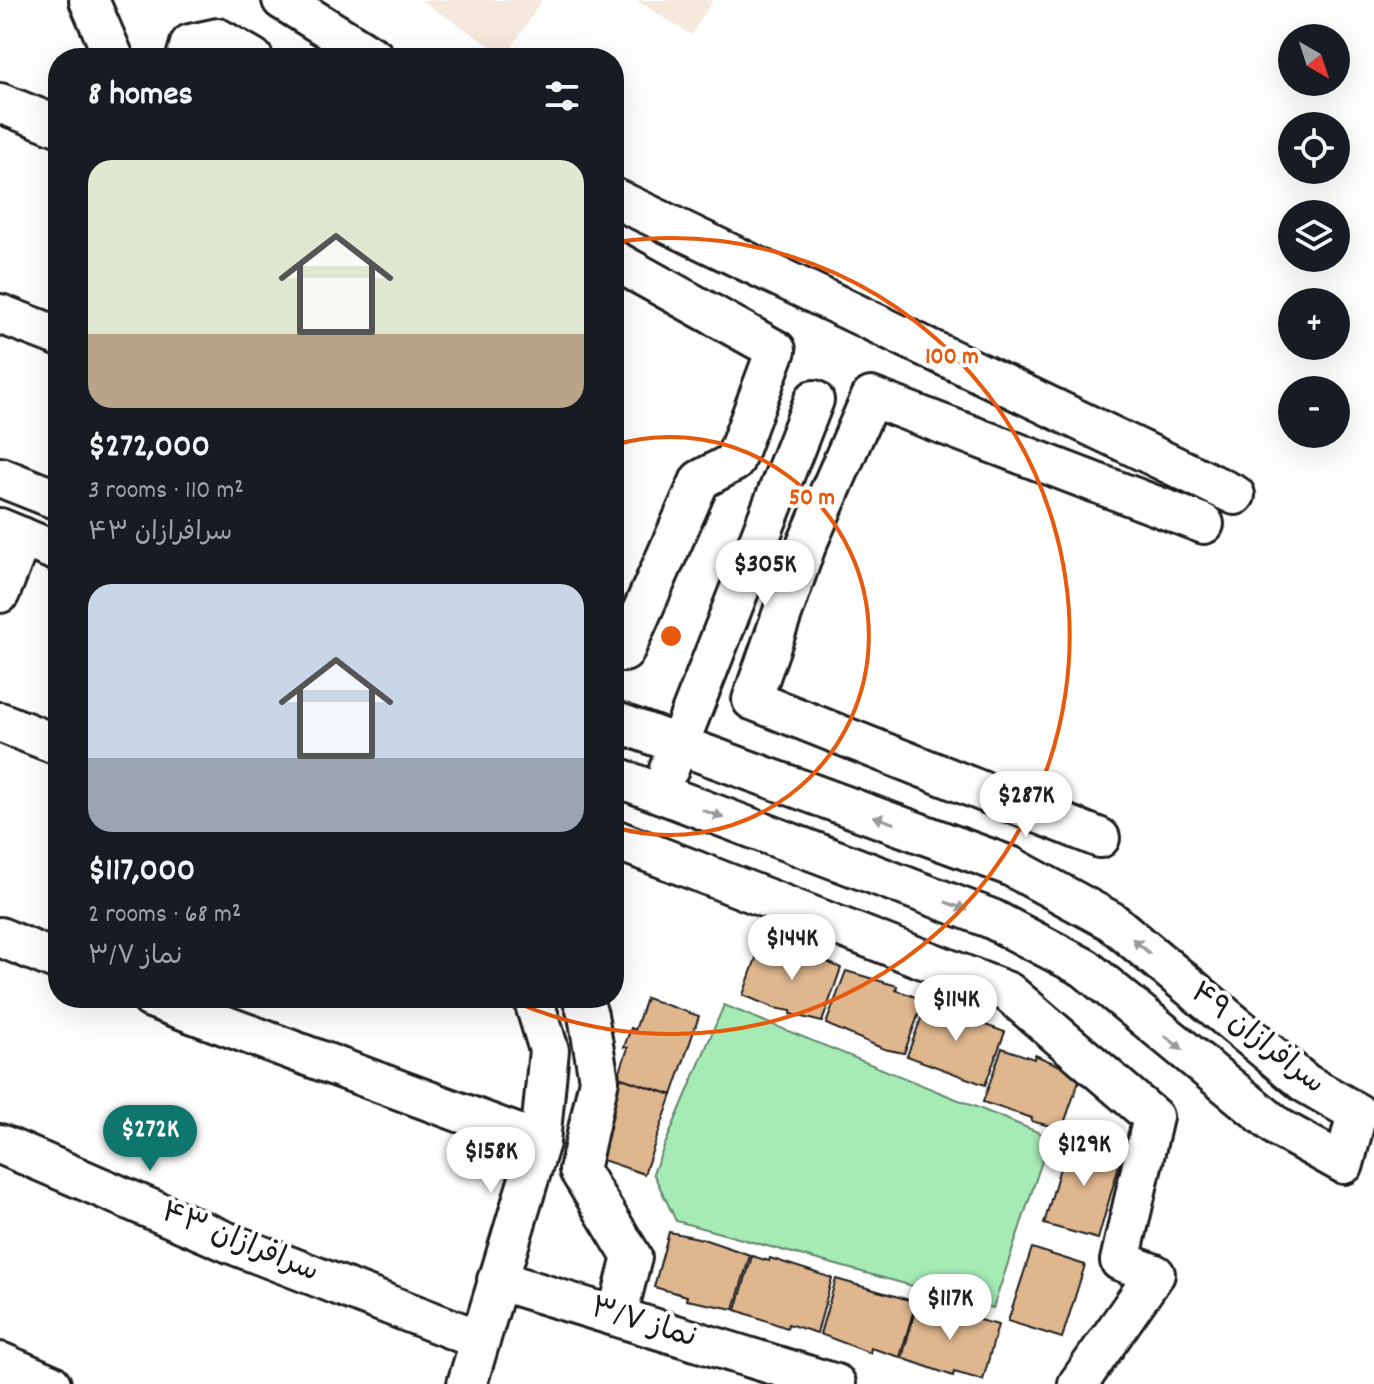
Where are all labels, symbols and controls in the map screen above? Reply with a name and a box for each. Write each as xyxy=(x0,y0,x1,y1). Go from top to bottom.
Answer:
north arrow xyxy=(1278,24,1350,96)
map controls xyxy=(1278,24,1350,448)
text: 8 homes xyxy=(88,72,193,121)
icon: filters xyxy=(540,74,584,118)
button: locate xyxy=(1278,112,1350,184)
button: layers xyxy=(1278,200,1350,272)
icon: home xyxy=(264,212,408,356)
button: + xyxy=(1278,288,1350,360)
text: 100 m xyxy=(925,341,979,375)
button: − xyxy=(1278,376,1350,448)
text: $272,000 xyxy=(88,424,210,473)
text: 3 rooms · 110 m² xyxy=(88,473,244,510)
text: 50 m xyxy=(789,482,835,516)
text: سرافرازان ۴۳ xyxy=(88,515,233,552)
pin: $305K xyxy=(709,540,821,608)
text: $305K xyxy=(734,547,796,584)
centre of rings xyxy=(657,622,685,650)
icon: home xyxy=(264,636,408,780)
pin: $287K xyxy=(970,771,1082,839)
text: $287K xyxy=(998,778,1054,815)
one-way arrow xyxy=(701,808,725,821)
one-way arrow xyxy=(872,814,896,826)
text: $117,000 xyxy=(88,848,195,897)
text: 2 rooms · 68 m² xyxy=(88,897,241,934)
one-way arrow xyxy=(944,900,968,913)
pin: $144K xyxy=(736,914,848,982)
text: $144K xyxy=(766,921,818,958)
one-way arrow xyxy=(1131,938,1150,956)
text: نماز ۳/۷ xyxy=(88,939,182,976)
street label: سرافرازان ۴۹ xyxy=(1179,973,1333,1107)
pin: $114K xyxy=(900,975,1012,1043)
text: $114K xyxy=(932,982,980,1019)
one-way arrow xyxy=(1164,1034,1184,1051)
pin: $272K xyxy=(94,1105,206,1173)
text: $272K xyxy=(121,1112,179,1149)
pin: $129K xyxy=(1028,1120,1140,1188)
pin: $158K xyxy=(435,1127,547,1195)
text: $129K xyxy=(1057,1127,1111,1164)
text: $158K xyxy=(464,1134,518,1171)
street label: سرافرازان ۴۳ xyxy=(154,1193,324,1295)
pin: $117K xyxy=(894,1274,1006,1342)
text: $117K xyxy=(927,1281,973,1318)
street label: نماز ۳/۷ xyxy=(585,1289,701,1361)

